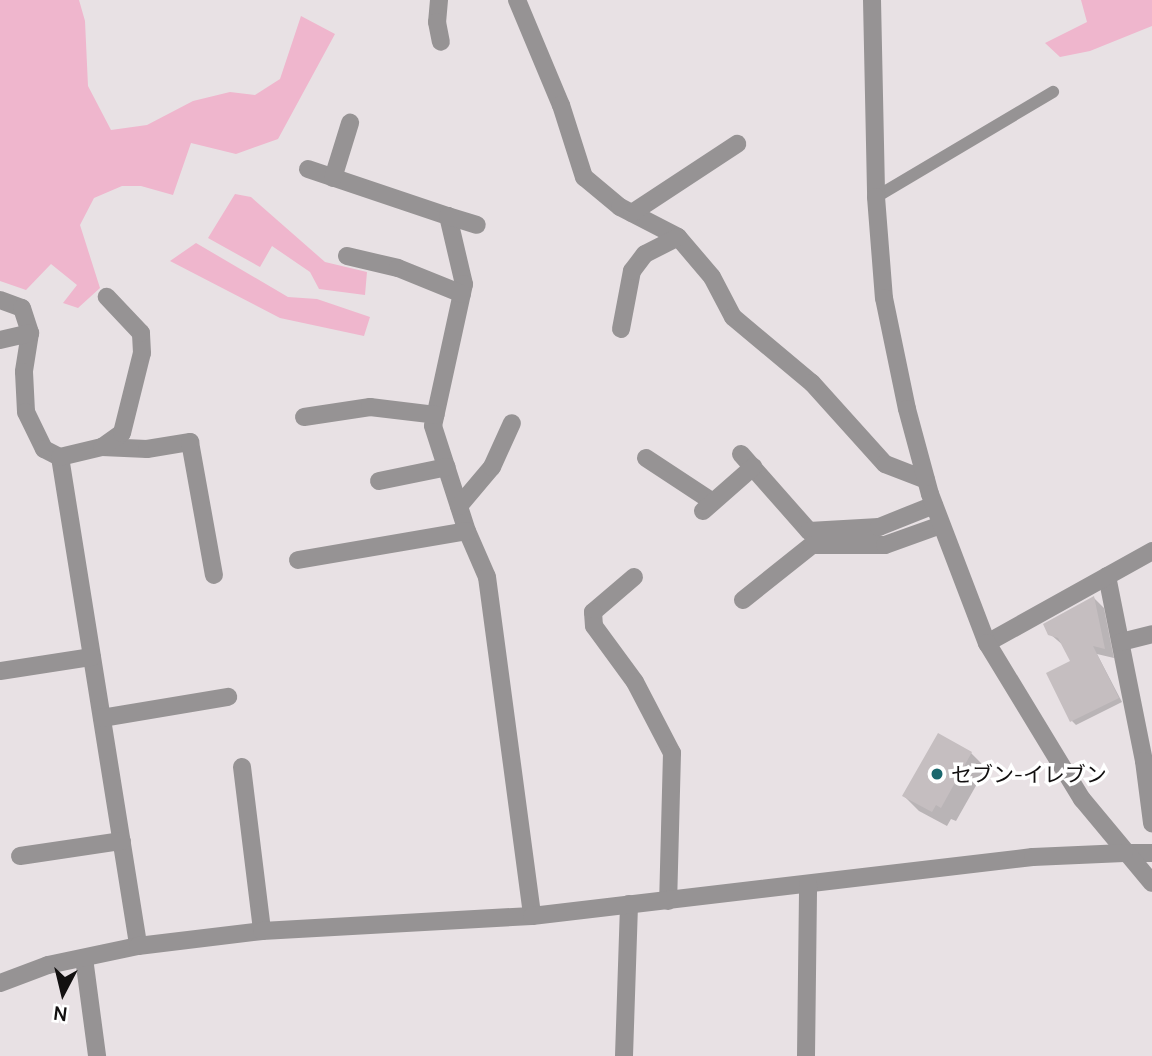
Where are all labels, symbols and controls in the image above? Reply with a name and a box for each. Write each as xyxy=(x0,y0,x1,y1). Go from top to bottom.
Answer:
place label: セブン-イレブン xyxy=(951,761,1107,787)
marker: セブン-イレブン xyxy=(929,766,945,782)
north arrow xyxy=(28,958,98,1028)
text: N xyxy=(52,1000,69,1028)

